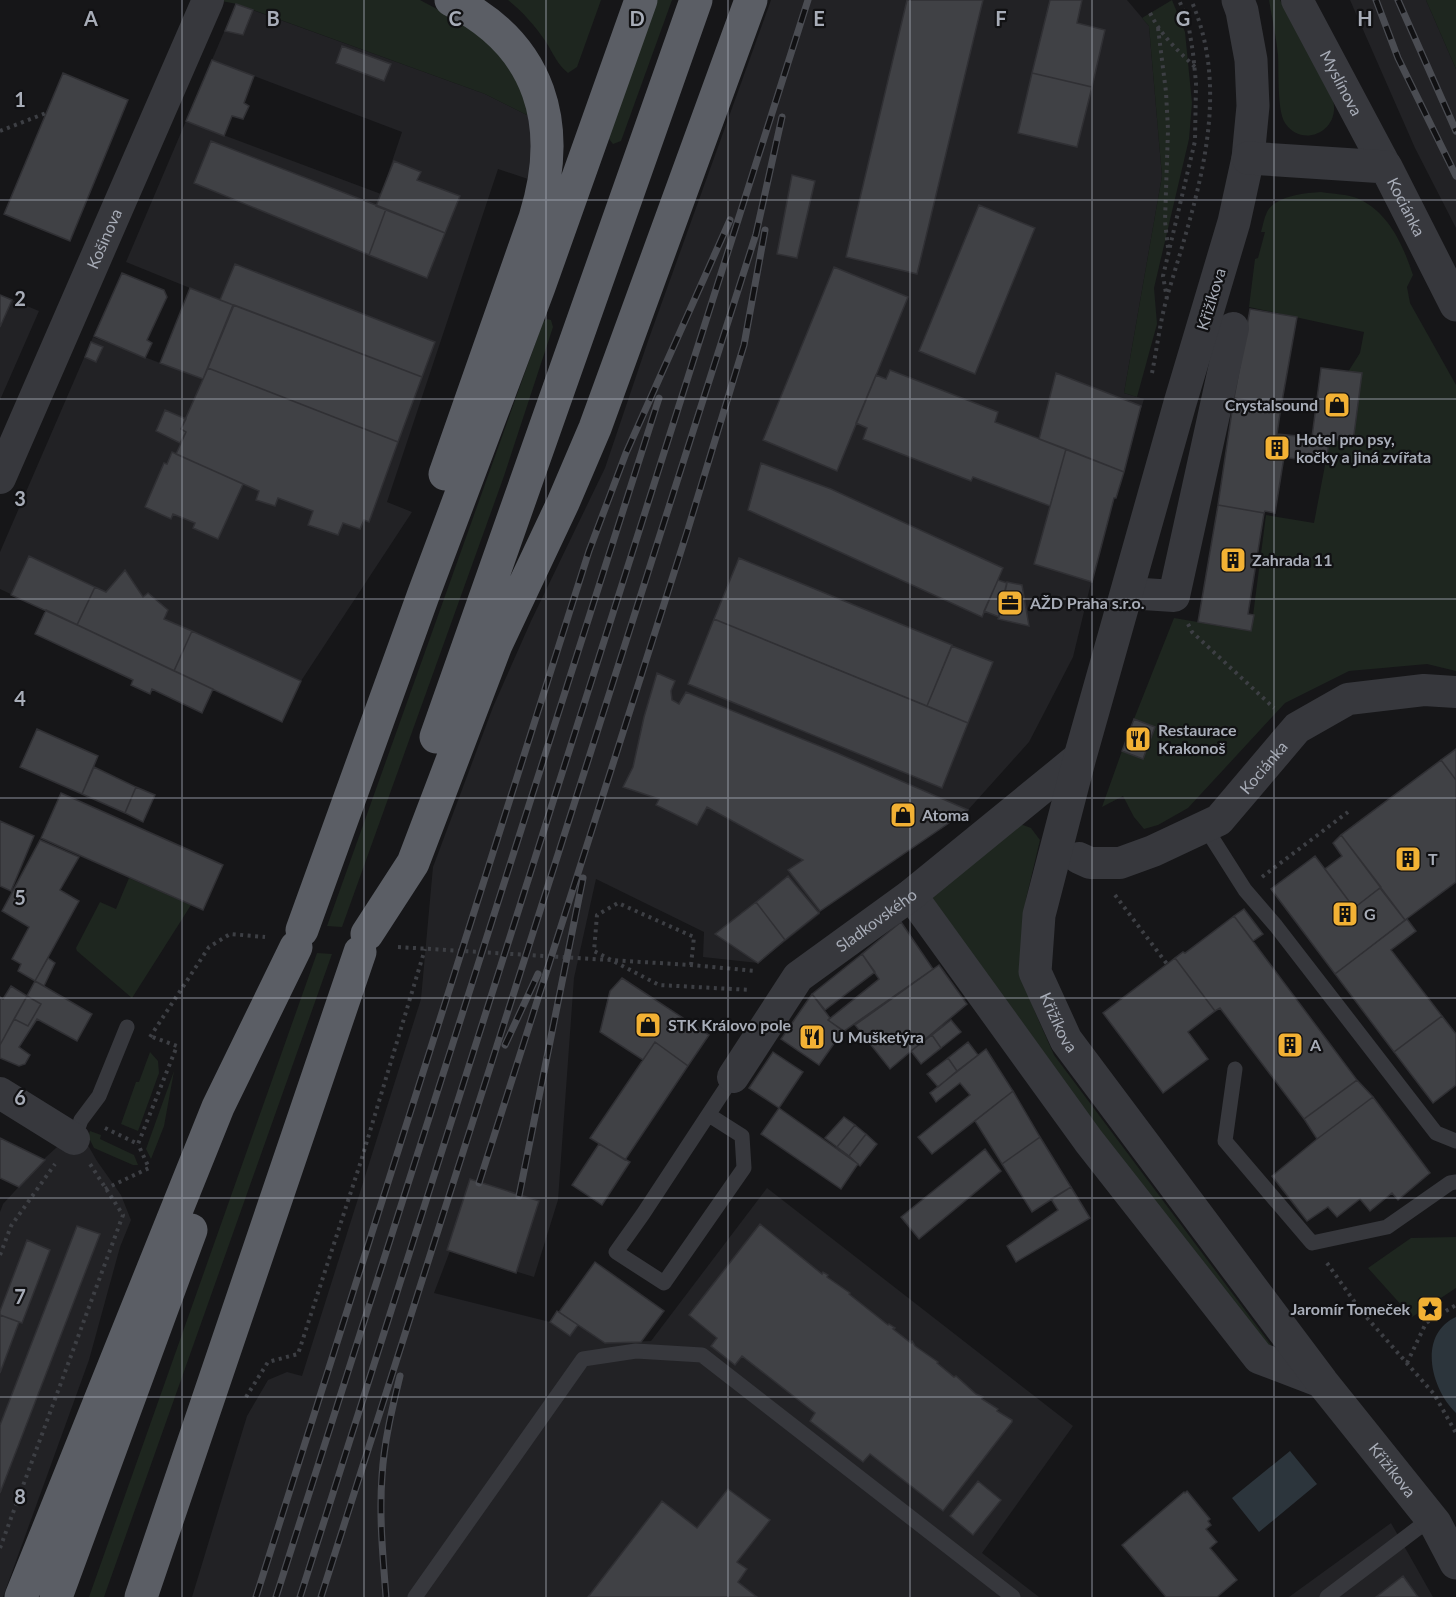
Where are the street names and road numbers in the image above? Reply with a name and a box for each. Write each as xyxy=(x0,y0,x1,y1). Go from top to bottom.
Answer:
street label: Myslínova xyxy=(1317,47,1367,119)
street label: Kociánka xyxy=(1384,174,1430,239)
street label: Košinova xyxy=(82,205,125,271)
street label: Křižíkova xyxy=(1192,265,1229,332)
street label: Kociánka xyxy=(1235,737,1291,798)
street label: Sladkovského xyxy=(832,884,920,955)
street label: Křižíkova xyxy=(1037,989,1082,1056)
street label: Křižíkova xyxy=(1365,1439,1420,1501)

